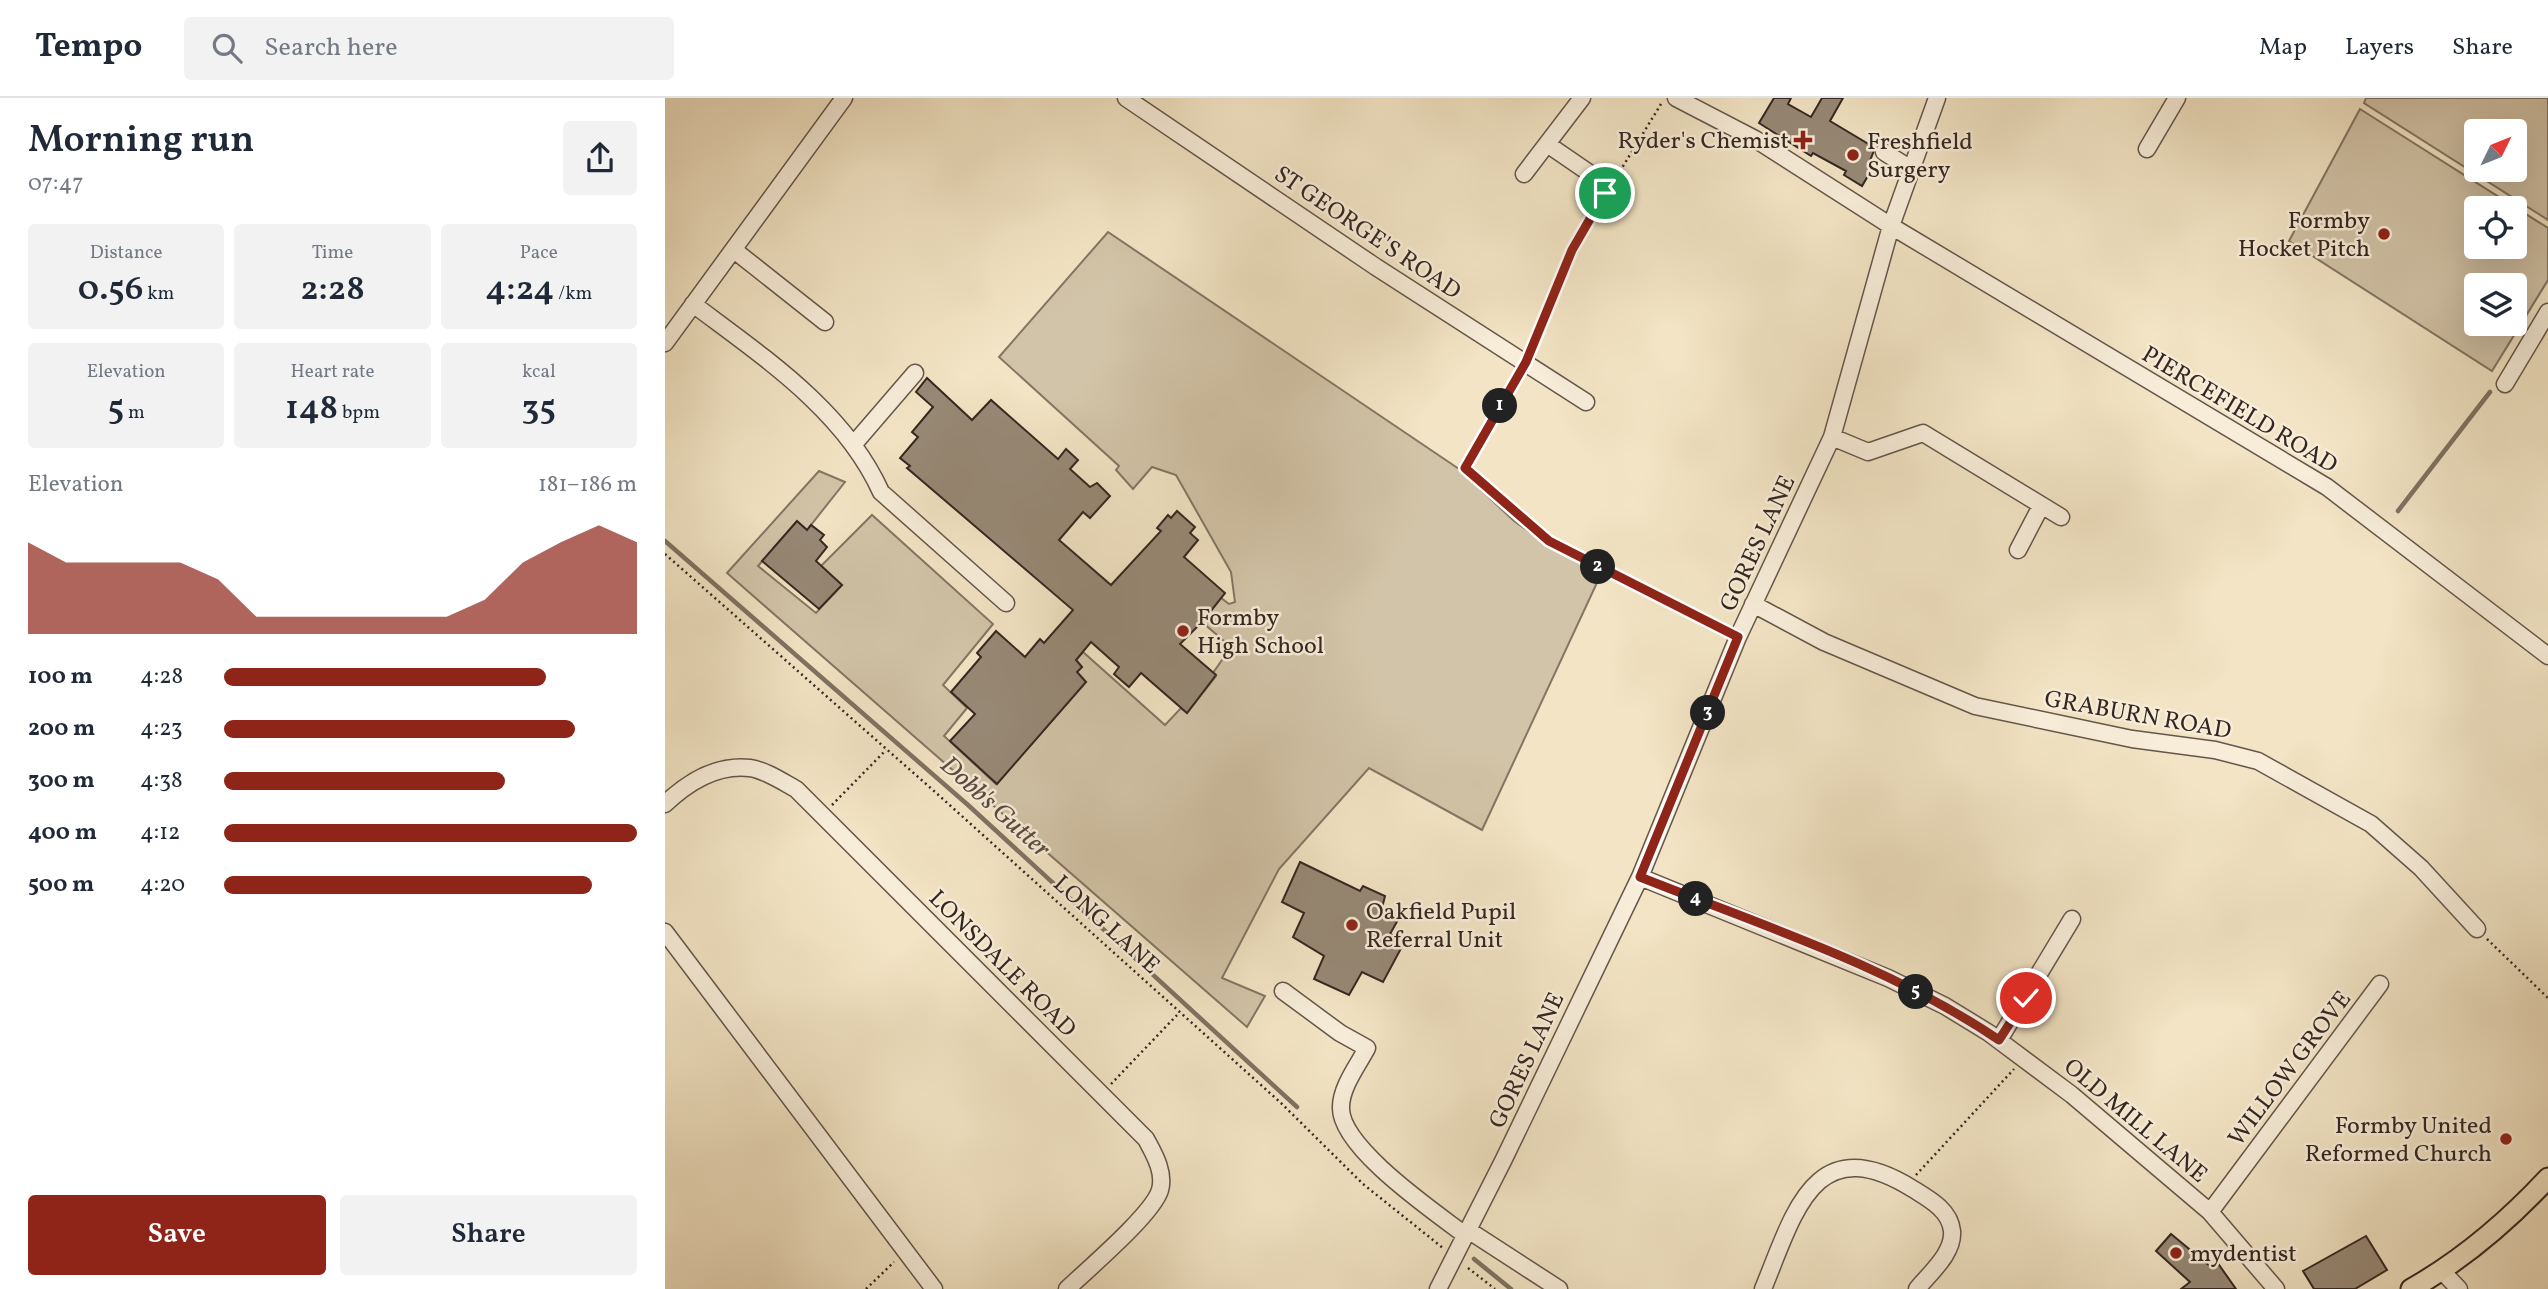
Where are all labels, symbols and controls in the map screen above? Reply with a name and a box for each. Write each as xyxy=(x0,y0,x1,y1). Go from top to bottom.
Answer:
search box xyxy=(184,17,674,80)
text: Tempo xyxy=(35,25,142,71)
icon: search xyxy=(208,29,246,67)
text: Search here xyxy=(264,30,398,66)
text: Map xyxy=(2259,31,2307,65)
text: Layers xyxy=(2345,31,2414,65)
text: Share xyxy=(2452,31,2513,65)
text: Morning run xyxy=(28,115,254,168)
north arrow xyxy=(2464,119,2527,182)
map controls xyxy=(2464,119,2527,336)
button: share xyxy=(563,121,637,195)
place label: Ryder's Chemist xyxy=(1617,125,1789,159)
place label: Freshfield Surgery xyxy=(1867,126,1973,188)
marker: Ryder's Chemist xyxy=(1795,132,1811,148)
marker: Freshfield Surgery xyxy=(1845,147,1861,163)
street label: ST GEORGE'S ROAD xyxy=(1267,158,1467,309)
pin xyxy=(1575,163,1635,223)
text: 07:47 xyxy=(28,168,83,200)
icon: arrive xyxy=(1586,174,1624,212)
button: locate xyxy=(2464,196,2527,259)
place label: Formby Hocket Pitch xyxy=(2238,205,2370,267)
marker: Formby Hocket Pitch xyxy=(2376,226,2392,242)
text: Distance xyxy=(90,240,163,266)
text: Time xyxy=(312,240,353,266)
text: Pace xyxy=(520,240,558,266)
text: 0.56 xyxy=(78,266,143,314)
text: 2:28 xyxy=(300,266,365,314)
text: 4:24 xyxy=(485,266,554,314)
button: layers xyxy=(2464,273,2527,336)
text: km xyxy=(143,281,174,307)
text: /km xyxy=(554,281,592,307)
street label: PIERCEFIELD ROAD xyxy=(2134,339,2343,483)
text: Elevation xyxy=(87,359,166,385)
text: Heart rate xyxy=(291,359,374,385)
text: kcal xyxy=(522,359,556,385)
text: 5 xyxy=(107,385,124,433)
text: 148 xyxy=(285,385,338,433)
text: 35 xyxy=(521,385,556,433)
pin: 1 xyxy=(1483,388,1517,424)
text: 1 xyxy=(1496,392,1503,418)
text: m xyxy=(124,400,145,426)
text: bpm xyxy=(338,400,380,426)
text: Elevation xyxy=(28,469,124,501)
text: 181–186 m xyxy=(538,469,637,501)
street label: GORES LANE xyxy=(1712,470,1805,617)
pin: 2 xyxy=(1581,550,1615,584)
text: 2 xyxy=(1593,553,1602,579)
place label: Formby High School xyxy=(1197,602,1324,664)
marker: Formby High School xyxy=(1175,623,1191,639)
text: 100 m xyxy=(28,661,93,693)
text: 4:28 xyxy=(140,661,183,693)
street label: GRABURN ROAD xyxy=(2042,683,2234,749)
pin: 3 xyxy=(1691,696,1725,730)
text: 3 xyxy=(1703,699,1712,725)
text: 200 m xyxy=(28,713,95,745)
text: 4:23 xyxy=(140,713,183,745)
water label: Dobb's Gutter xyxy=(932,748,1058,867)
text: 300 m xyxy=(28,765,95,797)
text: 4:38 xyxy=(140,765,183,797)
text: 400 m xyxy=(28,817,97,849)
text: 4:12 xyxy=(140,817,180,849)
street label: LONG LANE xyxy=(1045,868,1167,983)
text: 500 m xyxy=(28,869,94,901)
text: 4:20 xyxy=(140,869,185,901)
pin: 4 xyxy=(1679,882,1713,916)
street label: LONSDALE ROAD xyxy=(920,883,1083,1046)
text: 4 xyxy=(1690,885,1701,911)
place label: Oakfield Pupil Referral Unit xyxy=(1366,896,1516,958)
marker: Oakfield Pupil Referral Unit xyxy=(1344,917,1360,933)
pin xyxy=(1996,968,2056,1028)
pin: 5 xyxy=(1899,974,1933,1010)
text: 5 xyxy=(1911,978,1920,1004)
icon: check xyxy=(2007,979,2045,1017)
street label: WILLOW GROVE xyxy=(2221,984,2360,1154)
street label: GORES LANE xyxy=(1481,987,1574,1134)
street label: OLD MILL LANE xyxy=(2055,1051,2214,1192)
place label: Formby United Reformed Church xyxy=(2305,1110,2492,1172)
marker: Formby United Reformed Church xyxy=(2498,1131,2514,1147)
button: Save xyxy=(28,1195,326,1275)
button: Share xyxy=(340,1195,637,1275)
place label: mydentist xyxy=(2190,1238,2297,1272)
marker: mydentist xyxy=(2168,1245,2184,1261)

